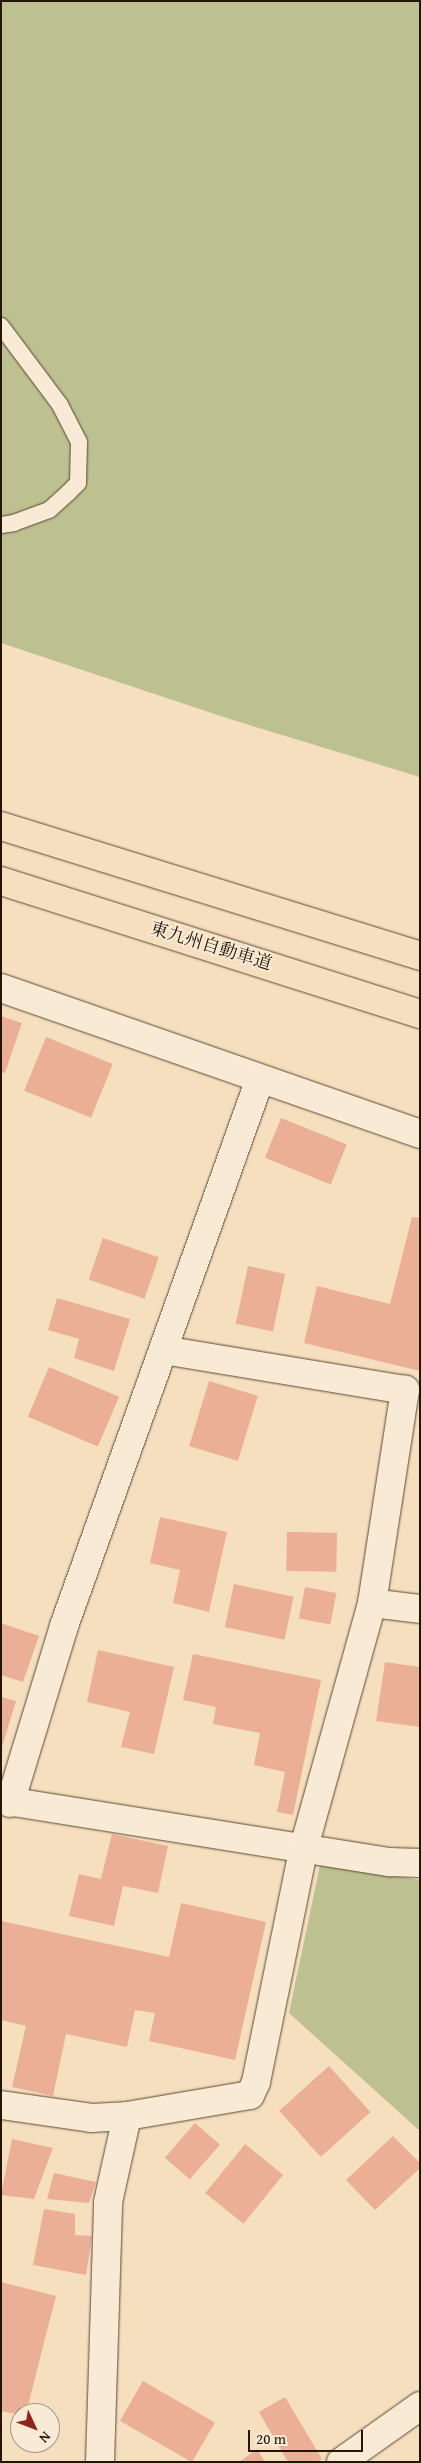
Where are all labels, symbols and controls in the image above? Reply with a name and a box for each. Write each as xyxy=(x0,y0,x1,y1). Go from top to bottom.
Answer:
street label: 東九州自動車道 xyxy=(148,917,274,975)
north arrow xyxy=(10,2403,60,2453)
scale bar xyxy=(251,2420,366,2452)
text: N xyxy=(35,2427,56,2448)
text: 20 m xyxy=(256,2428,286,2449)

